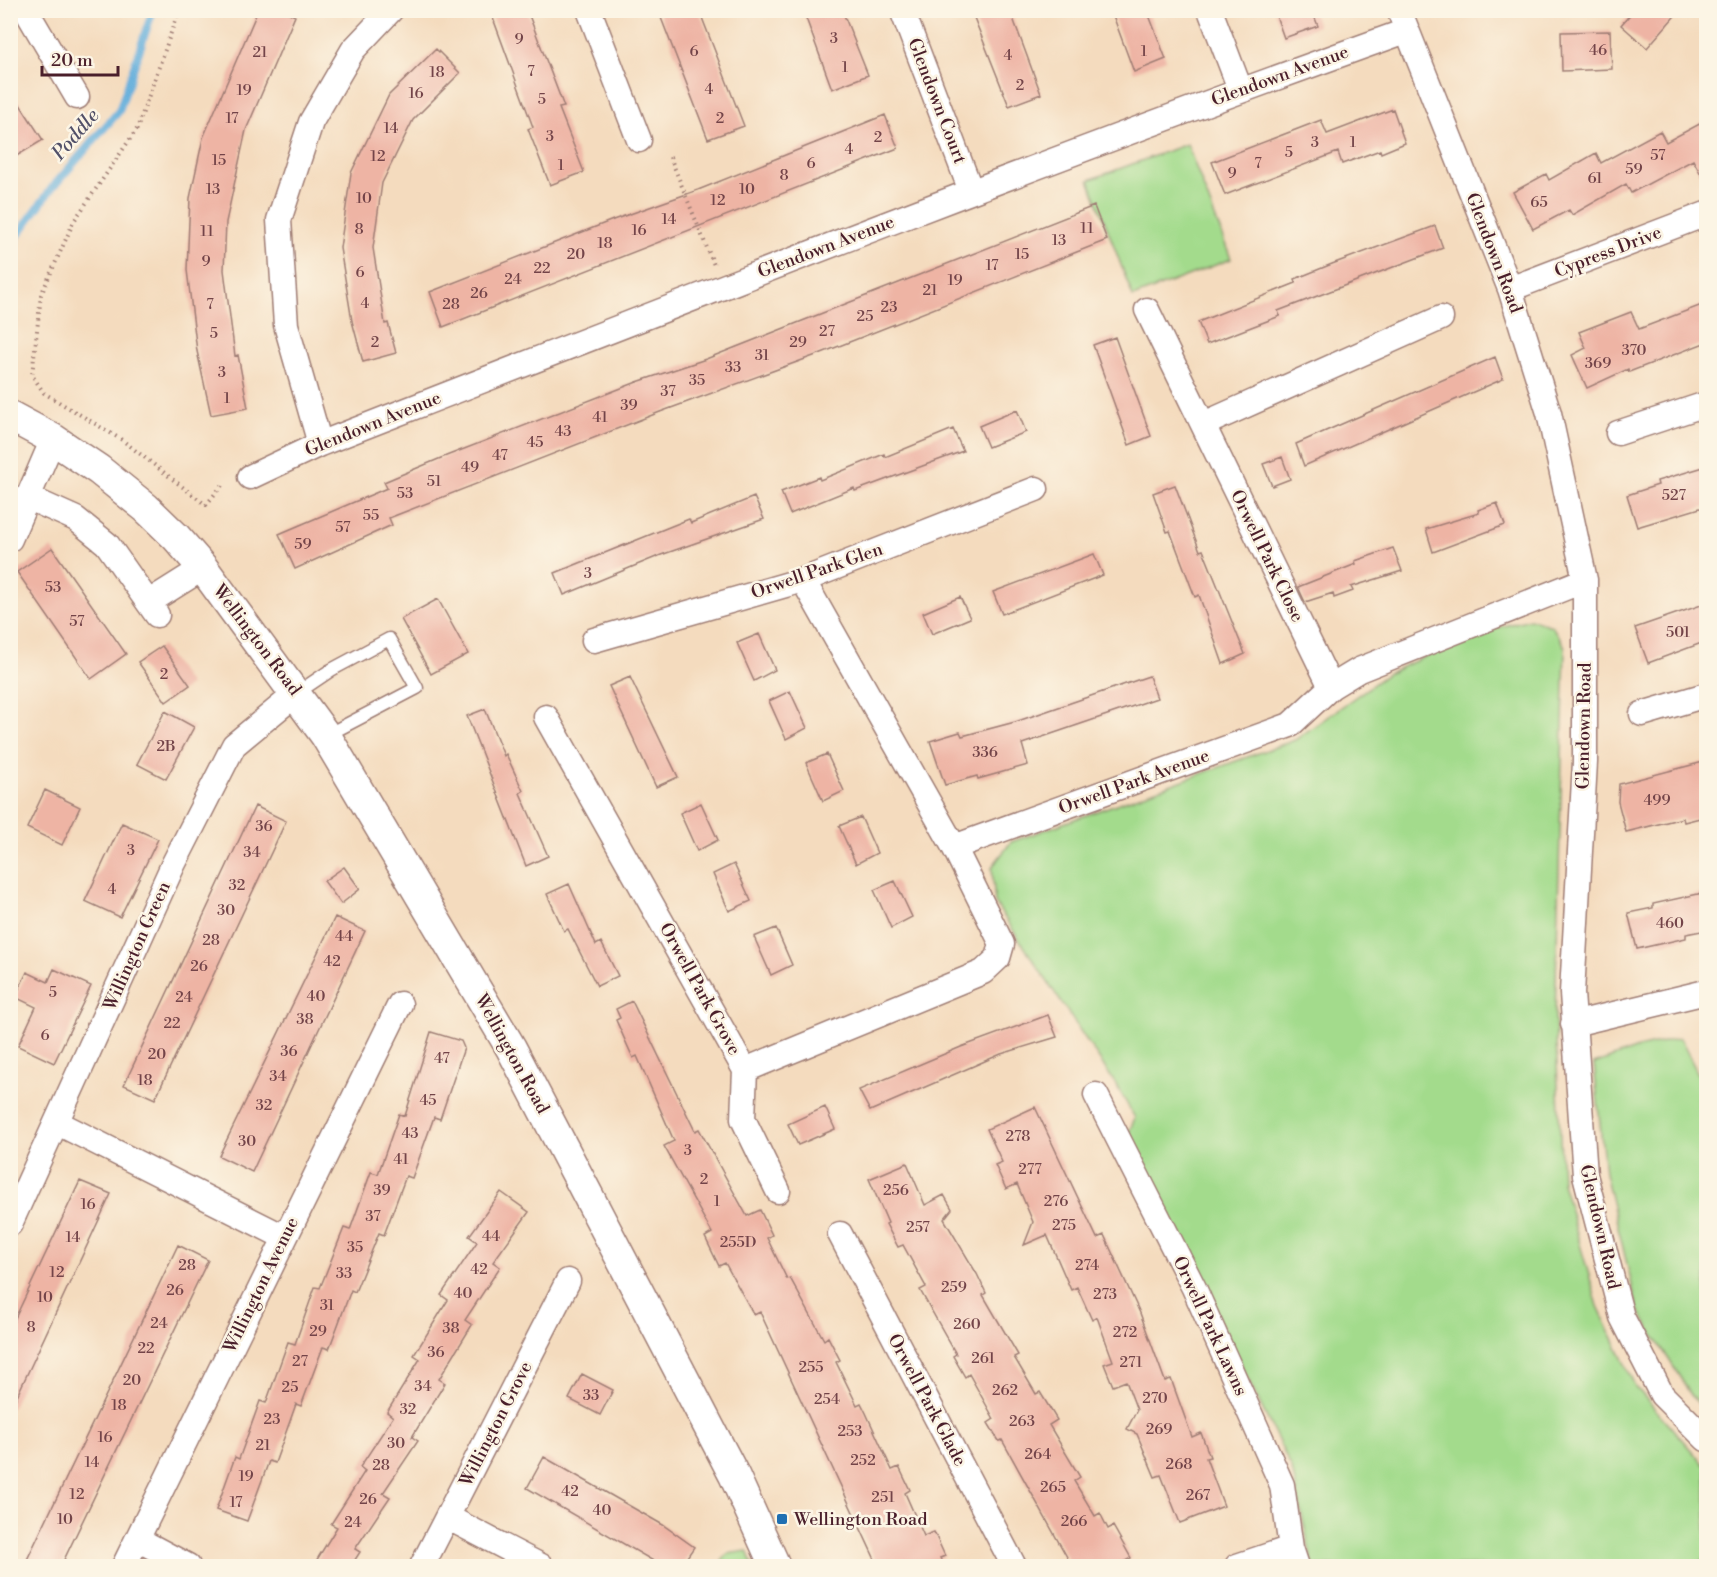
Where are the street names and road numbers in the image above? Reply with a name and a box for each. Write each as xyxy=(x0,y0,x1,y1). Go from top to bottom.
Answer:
street label: Glendown Court xyxy=(902,35,972,168)
street label: Glendown Avenue xyxy=(1208,40,1352,112)
street label: Glendown Road xyxy=(1461,190,1528,317)
street label: Glendown Avenue xyxy=(754,210,898,284)
street label: Cypress Drive xyxy=(1551,221,1665,283)
street label: Glendown Avenue xyxy=(302,386,444,462)
street label: Orwell Park Close xyxy=(1225,486,1309,626)
street label: Orwell Park Glen xyxy=(748,538,886,604)
street label: Wellington Road xyxy=(207,579,307,701)
street label: Glendown Road xyxy=(1571,662,1597,790)
street label: Orwell Park Avenue xyxy=(1055,744,1213,820)
street label: Willington Green xyxy=(98,878,176,1015)
street label: Orwell Park Grove xyxy=(654,919,746,1059)
street label: Wellington Road xyxy=(469,989,555,1119)
street label: Glendown Road xyxy=(1575,1163,1626,1292)
street label: Willington Avenue xyxy=(218,1213,304,1358)
street label: Orwell Park Lawns xyxy=(1168,1253,1252,1400)
street label: Orwell Park Glade xyxy=(882,1330,972,1470)
street label: Willington Grove xyxy=(454,1358,537,1491)

